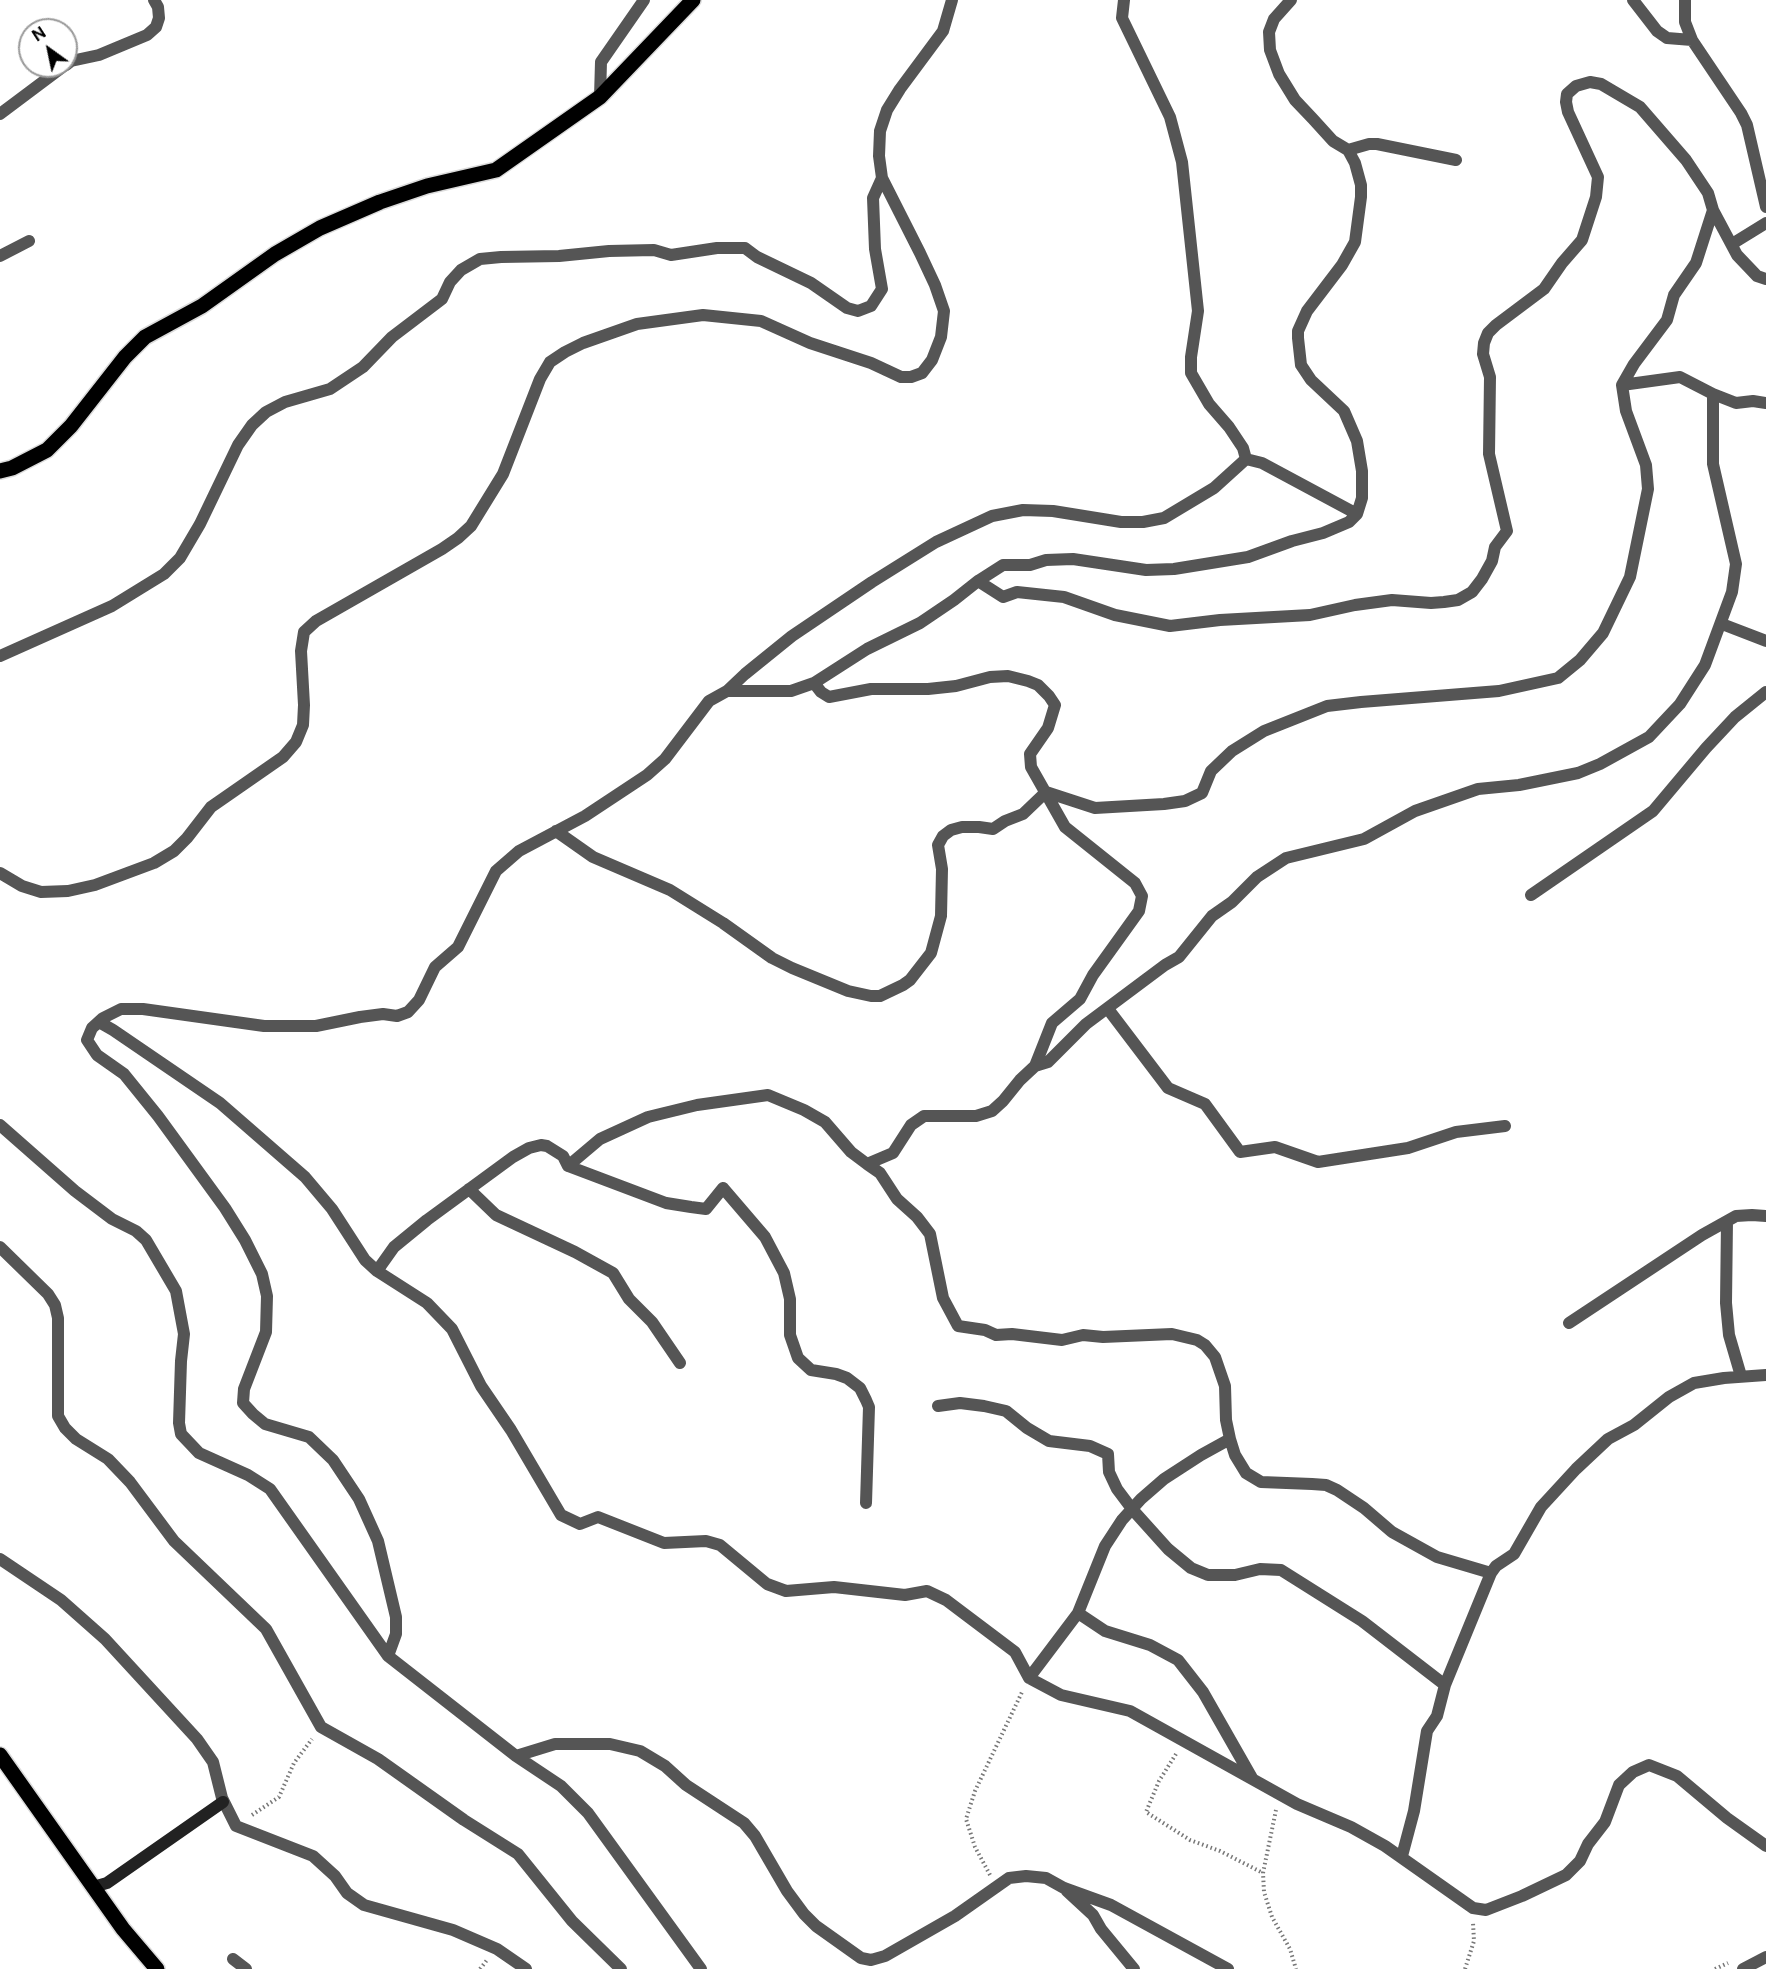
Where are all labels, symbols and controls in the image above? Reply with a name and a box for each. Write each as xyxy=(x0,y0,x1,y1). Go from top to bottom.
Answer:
north arrow xyxy=(18,18,78,78)
text: N xyxy=(29,23,49,46)

